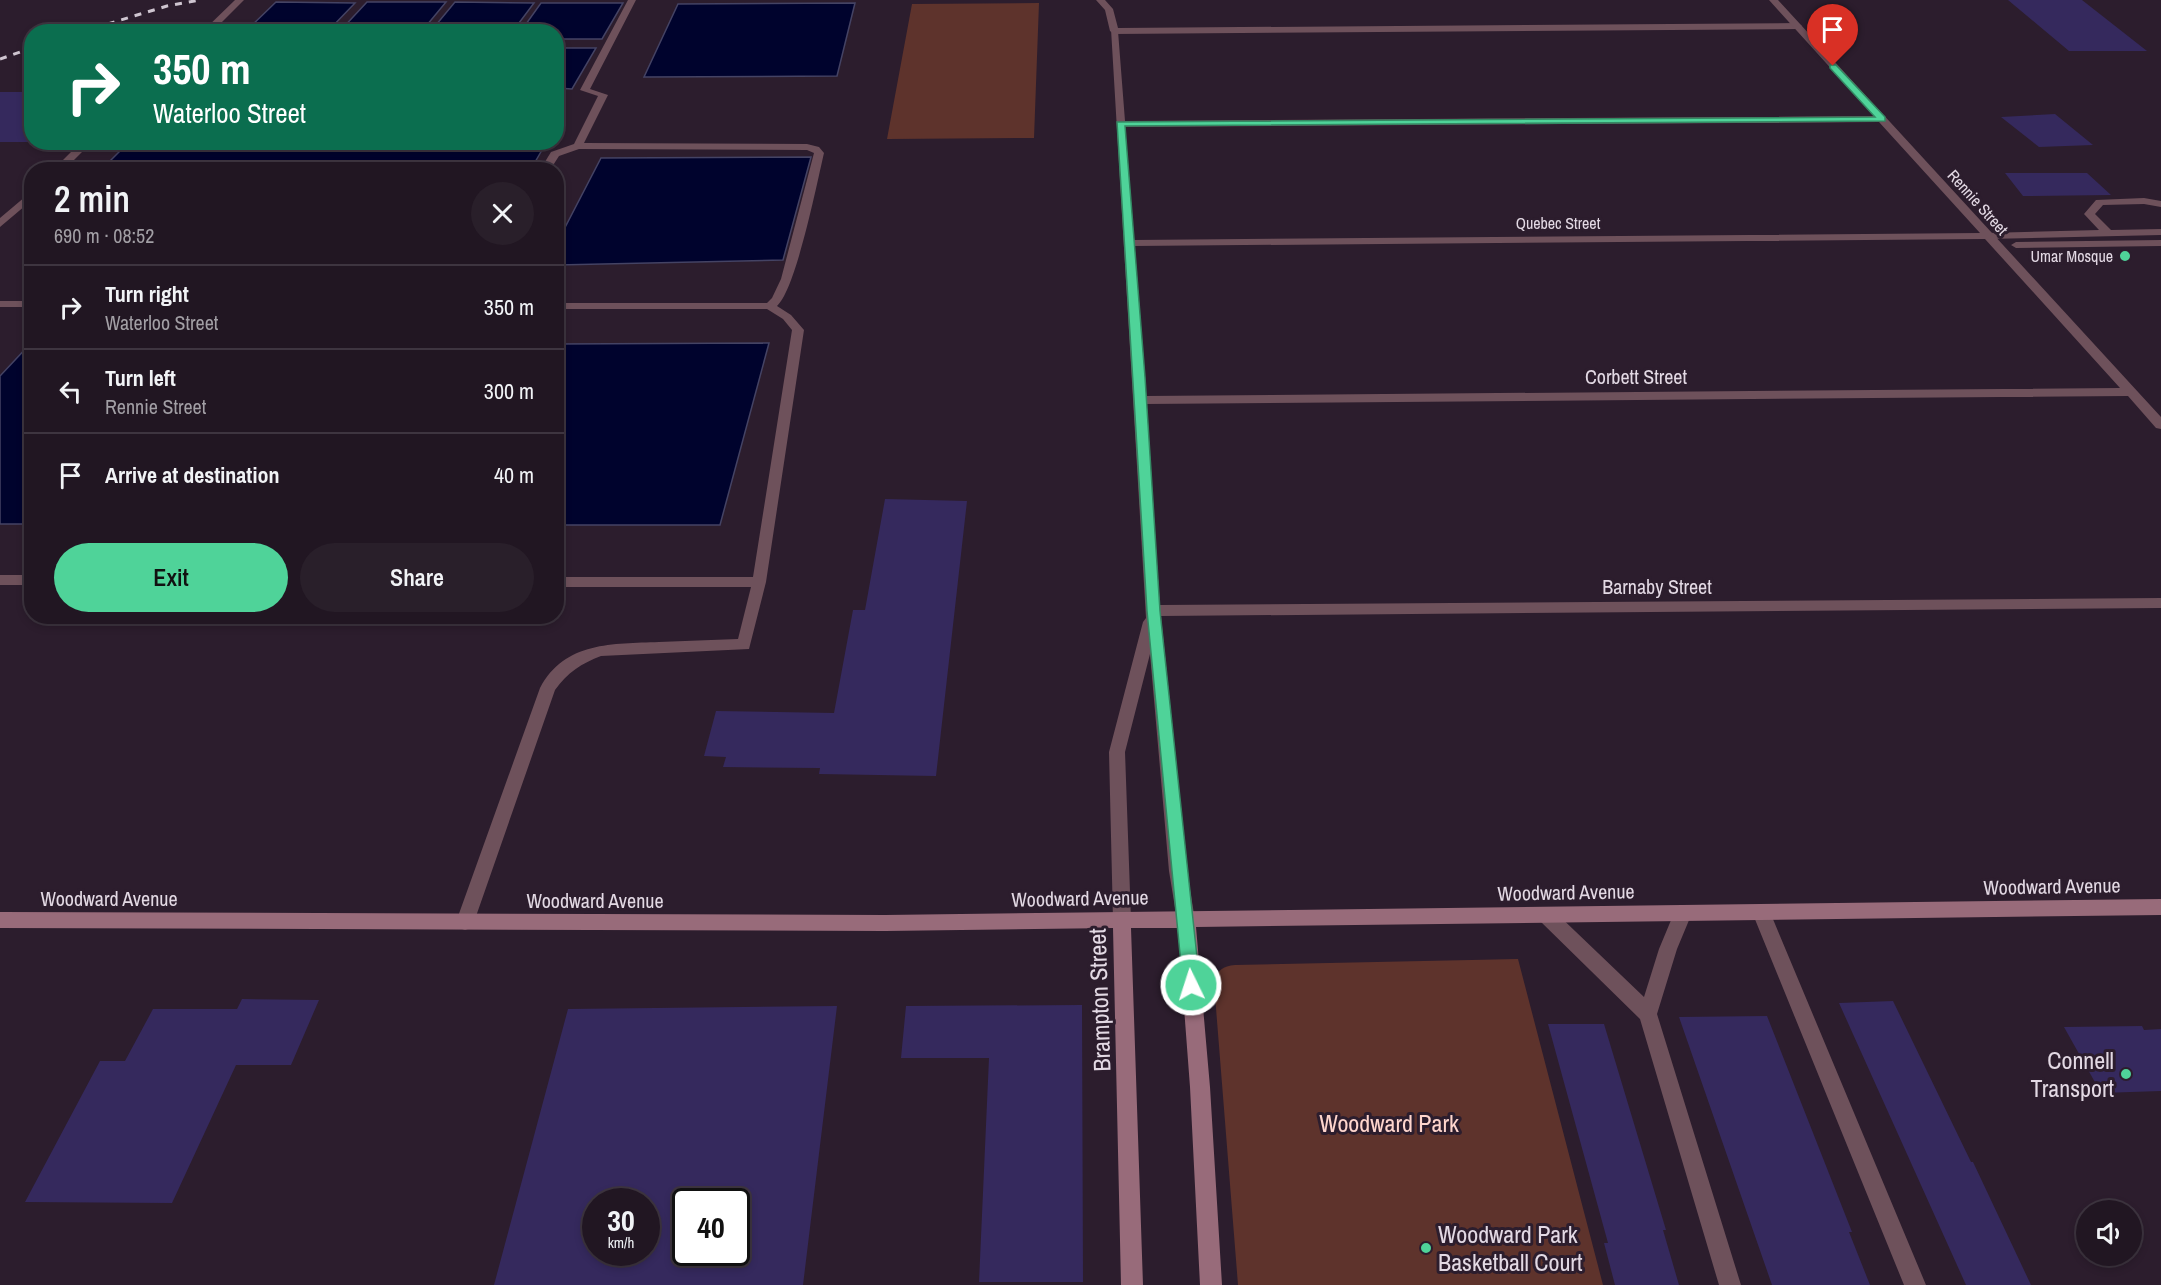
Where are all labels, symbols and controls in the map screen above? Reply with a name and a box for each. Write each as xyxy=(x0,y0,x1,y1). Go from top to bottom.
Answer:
pin xyxy=(1807,4,1858,66)
icon: arrive xyxy=(1816,13,1849,46)
text: 350 m xyxy=(153,41,251,97)
icon: right xyxy=(54,48,132,126)
text: Waterloo Street xyxy=(153,95,306,131)
street label: Rennie Street xyxy=(1943,165,2013,240)
text: 2 min xyxy=(54,175,130,223)
button: close xyxy=(471,182,534,245)
street label: Quebec Street xyxy=(1516,212,1601,234)
text: 690 m · 08:52 xyxy=(54,222,154,249)
place label: Umar Mosque xyxy=(2031,245,2113,267)
marker: Umar Mosque xyxy=(2118,249,2132,263)
text: Turn right xyxy=(105,279,189,309)
icon: right xyxy=(54,291,87,324)
text: 350 m xyxy=(484,292,534,322)
text: Waterloo Street xyxy=(105,309,218,336)
text: Turn left xyxy=(105,363,176,393)
street label: Corbett Street xyxy=(1585,363,1687,390)
icon: left xyxy=(54,375,87,408)
text: 300 m xyxy=(484,376,534,406)
text: Rennie Street xyxy=(105,393,206,420)
icon: arrive xyxy=(54,459,87,492)
text: Arrive at destination xyxy=(105,460,279,490)
text: 40 m xyxy=(494,460,534,490)
button: Exit xyxy=(54,543,288,612)
button: Share xyxy=(300,543,534,612)
street label: Barnaby Street xyxy=(1602,573,1712,600)
street label: Woodward Avenue xyxy=(1983,871,2121,901)
street label: Woodward Avenue xyxy=(1497,877,1635,907)
street label: Woodward Avenue xyxy=(1011,883,1149,913)
street label: Woodward Avenue xyxy=(40,885,178,912)
street label: Woodward Avenue xyxy=(526,887,664,914)
street label: Brampton Street xyxy=(1080,927,1117,1072)
position arrow xyxy=(1159,953,1223,1017)
place label: Connell Transport xyxy=(2031,1044,2115,1104)
marker: Connell Transport xyxy=(2119,1067,2133,1081)
park label: Woodward Park xyxy=(1319,1107,1459,1139)
speed limit sign: 40 xyxy=(672,1188,750,1266)
text: 30 xyxy=(607,1200,635,1240)
map controls xyxy=(2076,1200,2142,1266)
button: sound xyxy=(2076,1200,2142,1266)
place label: Woodward Park Basketball Court xyxy=(1438,1218,1583,1278)
text: km/h xyxy=(608,1232,634,1253)
marker: Woodward Park Basketball Court xyxy=(1419,1241,1433,1255)

